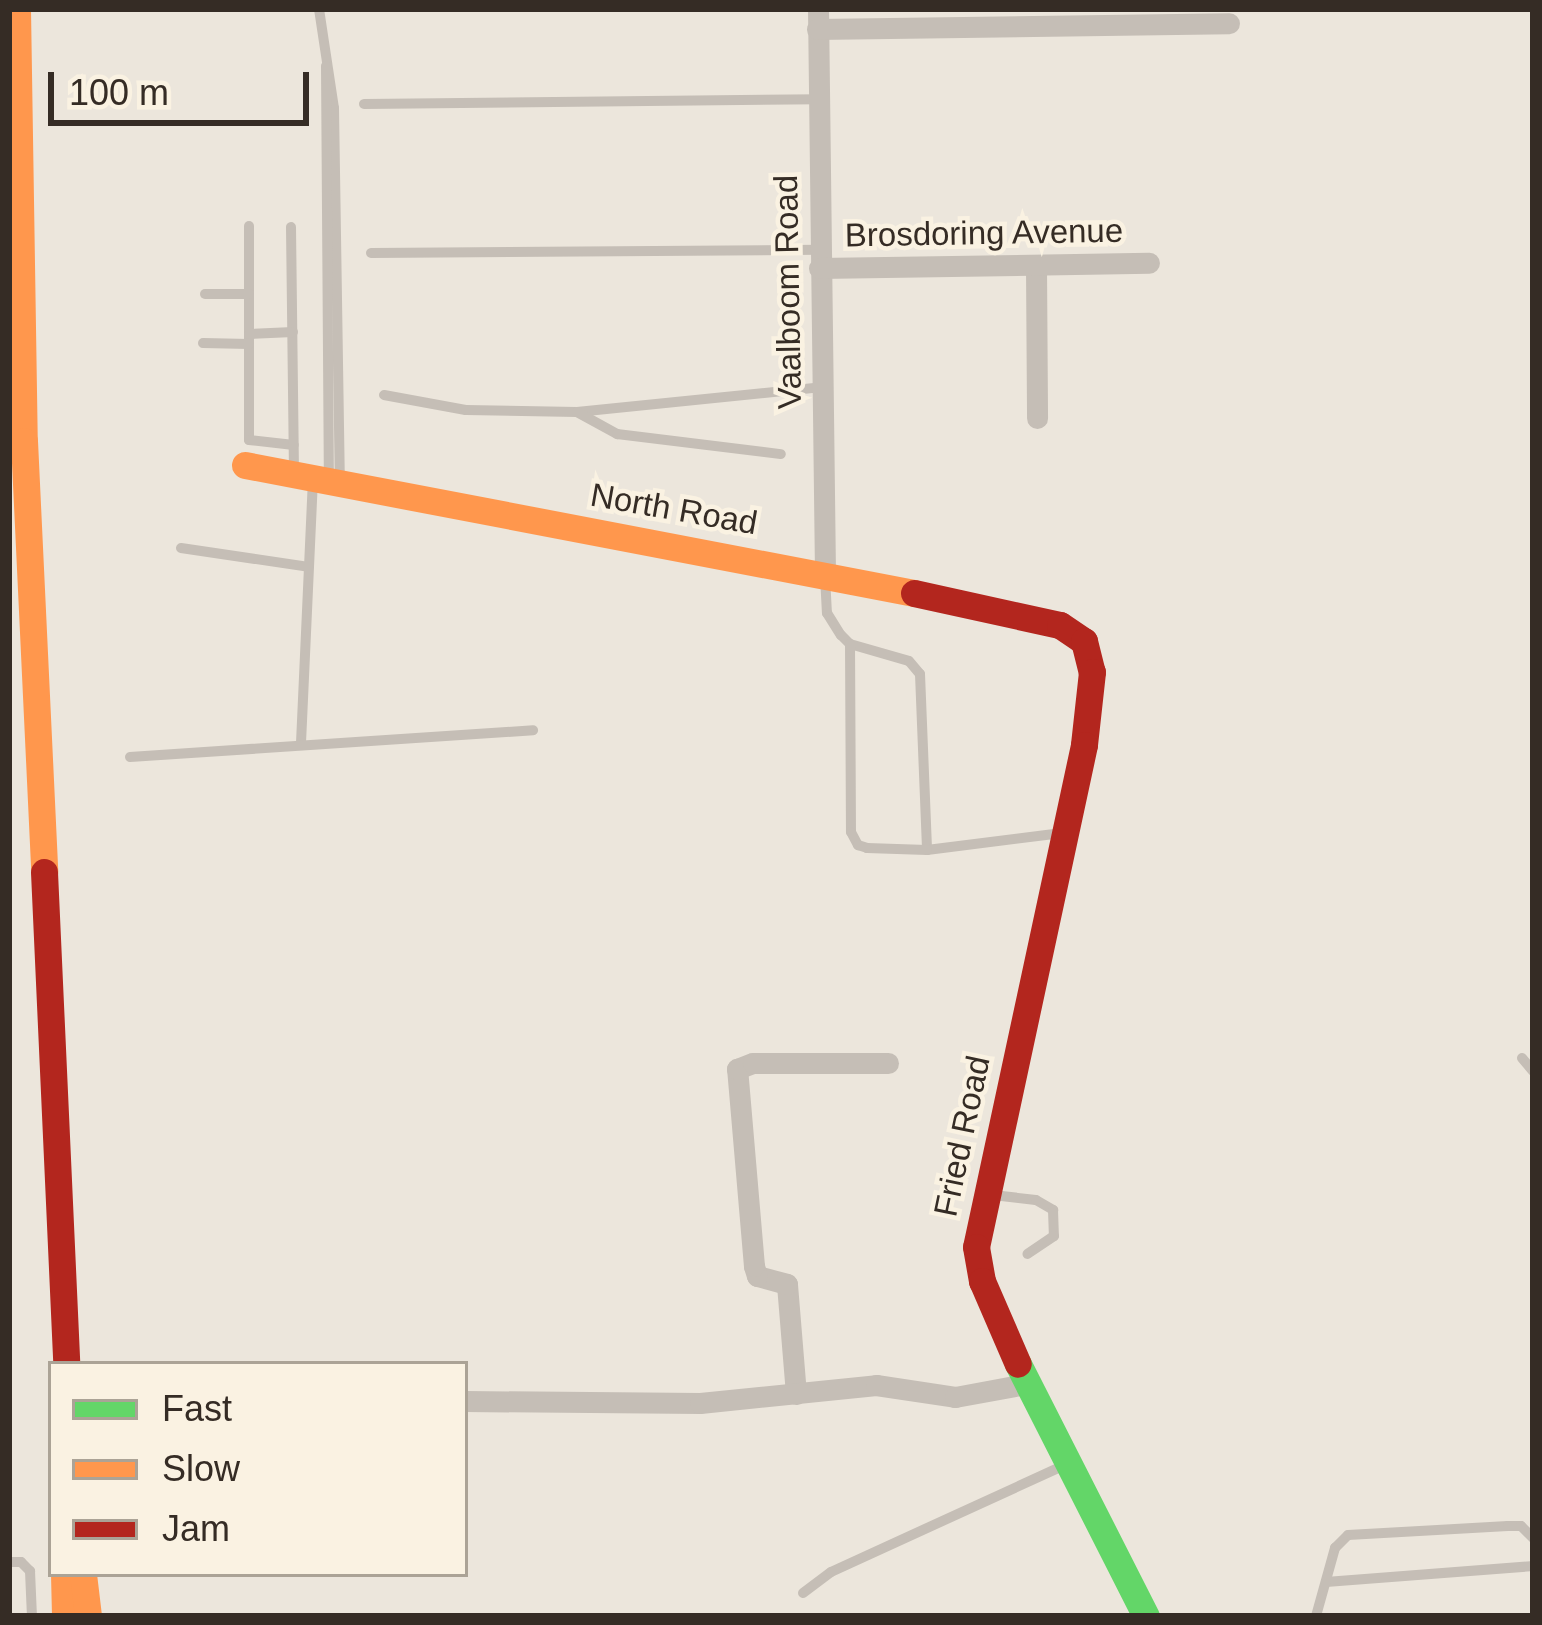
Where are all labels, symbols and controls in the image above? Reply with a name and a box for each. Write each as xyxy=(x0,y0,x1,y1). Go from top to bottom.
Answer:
scale bar xyxy=(54,48,315,122)
text: 100 m xyxy=(69,72,169,113)
street label: Vaalboom Road xyxy=(766,175,810,409)
street label: Brosdoring Avenue xyxy=(844,211,1124,255)
street label: North Road xyxy=(587,475,761,543)
street label: Fried Road xyxy=(926,1052,998,1220)
legend xyxy=(48,1361,468,1577)
text: Fast xyxy=(162,1388,232,1429)
text: Slow xyxy=(162,1448,240,1489)
text: Jam xyxy=(162,1508,230,1549)

